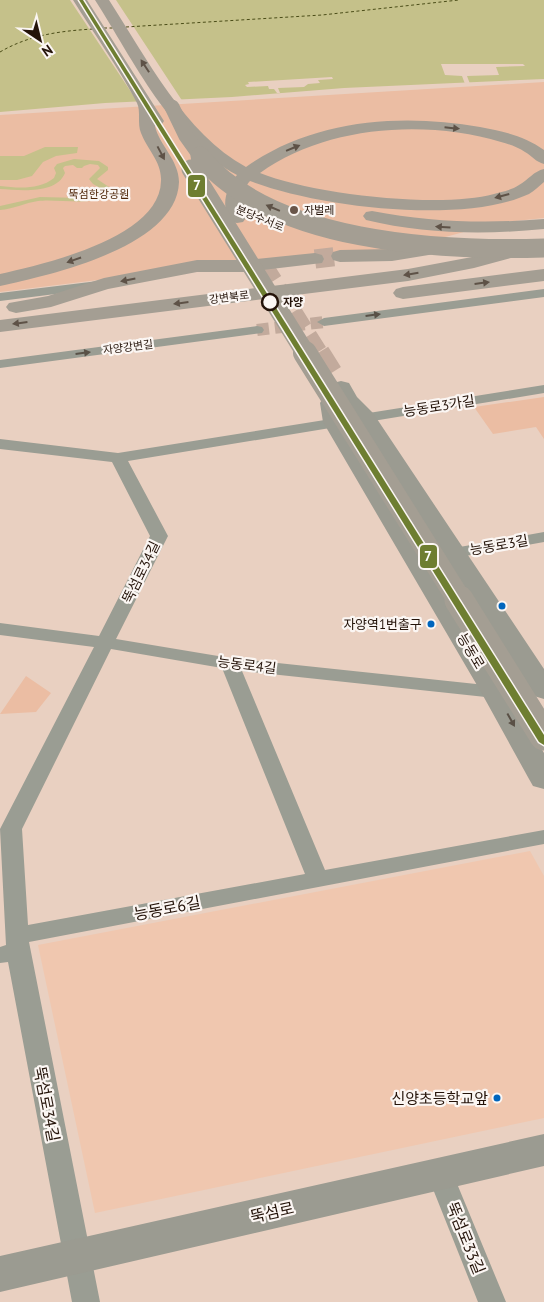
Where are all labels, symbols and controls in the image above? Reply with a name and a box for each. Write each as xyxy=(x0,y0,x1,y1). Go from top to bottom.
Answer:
north arrow xyxy=(15,15,65,65)
text: N xyxy=(39,41,56,61)
one-way arrow xyxy=(140,60,150,73)
one-way arrow xyxy=(444,124,460,132)
one-way arrow xyxy=(286,144,301,152)
one-way arrow xyxy=(156,146,165,159)
line badge: 7 xyxy=(187,174,206,198)
text: 7 xyxy=(193,176,201,194)
park label: 뚝섬한강공원 xyxy=(69,187,129,201)
one-way arrow xyxy=(494,192,509,200)
street label: 분당수서로 xyxy=(234,202,286,234)
place label: 자벌레 xyxy=(304,203,334,217)
one-way arrow xyxy=(266,204,280,212)
marker: 자벌레 xyxy=(288,204,300,216)
one-way arrow xyxy=(435,222,451,230)
one-way arrow xyxy=(66,256,81,264)
one-way arrow xyxy=(403,271,419,279)
one-way arrow xyxy=(119,276,135,284)
one-way arrow xyxy=(475,279,491,287)
street label: 강변북로 xyxy=(208,288,250,306)
marker: 자양 xyxy=(261,293,279,311)
place label: 자양 xyxy=(283,295,303,309)
one-way arrow xyxy=(173,299,189,307)
one-way arrow xyxy=(365,311,381,319)
one-way arrow xyxy=(11,320,27,328)
street label: 자양강변길 xyxy=(102,337,154,357)
one-way arrow xyxy=(75,349,91,357)
street label: 능동로3가길 xyxy=(402,391,476,421)
street label: 능동로3길 xyxy=(468,531,530,559)
street label: 뚝섬로34길 xyxy=(118,538,164,606)
line badge: 7 xyxy=(419,544,438,569)
text: 7 xyxy=(424,547,432,565)
unlabelled marker xyxy=(497,601,507,611)
place label: 자양역1번출구 xyxy=(343,616,422,633)
marker: 자양역1번출구 xyxy=(426,619,436,629)
street label: 능동로 xyxy=(453,630,489,672)
street label: 능동로4길 xyxy=(217,652,277,678)
one-way arrow xyxy=(506,713,515,726)
street label: 능동로6길 xyxy=(132,892,202,924)
street label: 뚝섬로34길 xyxy=(30,1065,64,1143)
place label: 신양초등학교앞 xyxy=(391,1089,488,1108)
marker: 신양초등학교앞 xyxy=(492,1093,502,1103)
street label: 뚝섬로 xyxy=(248,1197,296,1227)
street label: 뚝섬로33길 xyxy=(442,1199,490,1277)

